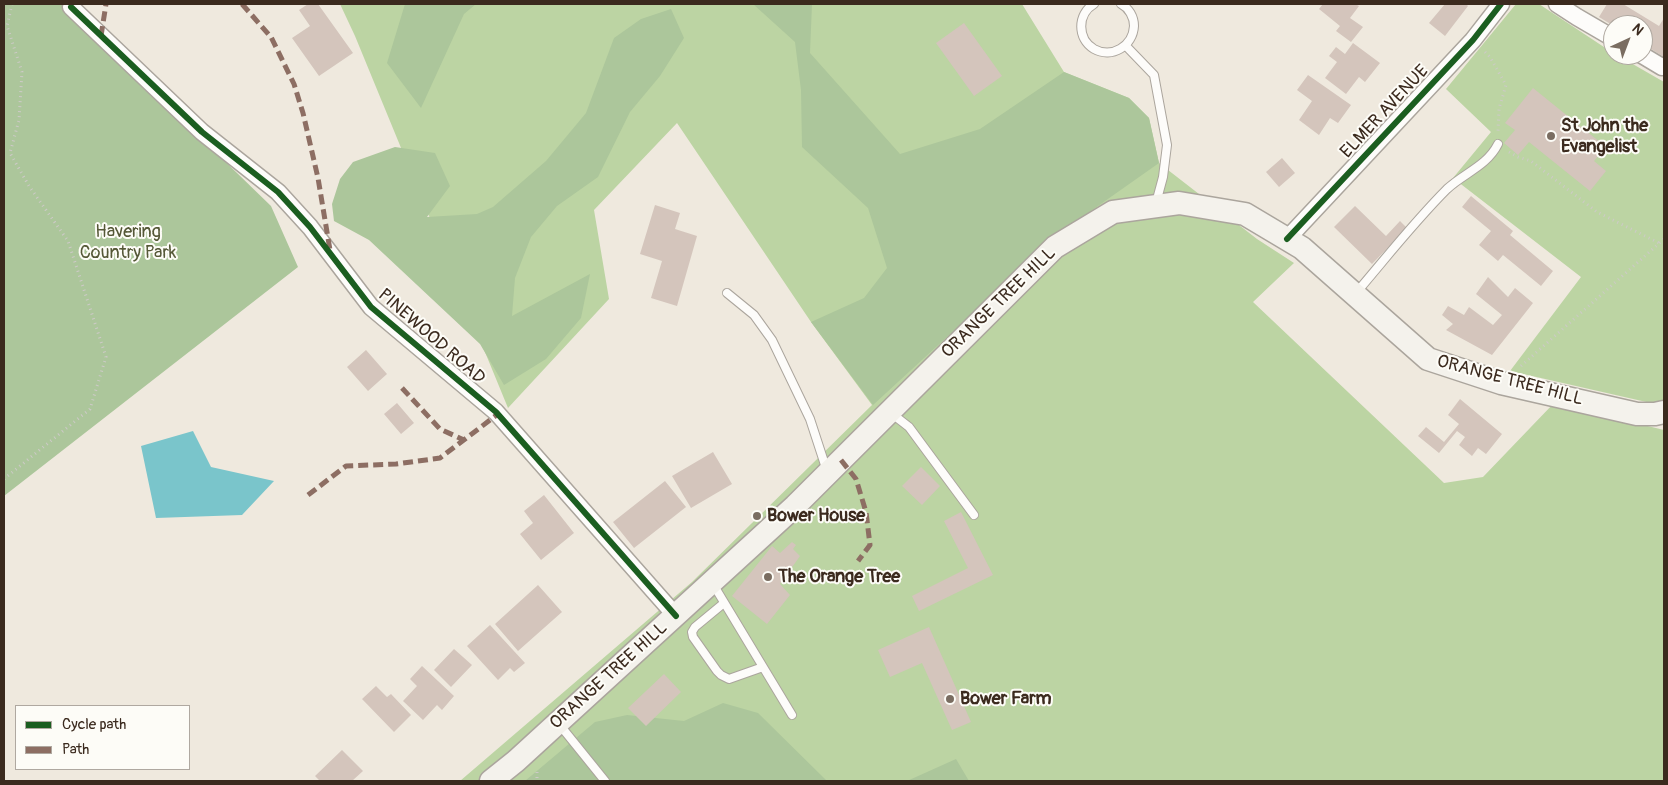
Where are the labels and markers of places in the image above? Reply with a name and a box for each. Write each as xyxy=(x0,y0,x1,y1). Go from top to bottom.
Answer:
place label: St John the Evangelist xyxy=(1561,115,1648,158)
marker: St John the Evangelist xyxy=(1545,130,1557,142)
place label: Bower House xyxy=(767,505,865,527)
marker: Bower House xyxy=(751,510,763,522)
place label: The Orange Tree xyxy=(778,566,900,588)
marker: The Orange Tree xyxy=(762,571,774,583)
place label: Bower Farm xyxy=(960,688,1052,710)
marker: Bower Farm xyxy=(944,693,956,705)

